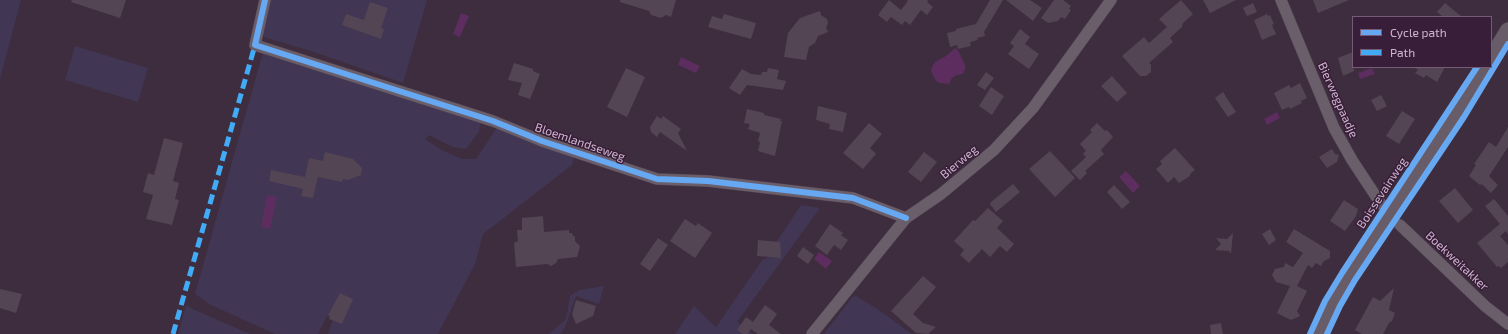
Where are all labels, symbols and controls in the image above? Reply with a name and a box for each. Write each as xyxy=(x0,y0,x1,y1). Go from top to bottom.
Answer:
legend xyxy=(1352,16,1492,68)
text: Cycle path xyxy=(1390,25,1447,39)
text: Path xyxy=(1390,45,1415,59)
street label: Bierwegpaadje xyxy=(1315,60,1361,140)
street label: Bloemlandseweg xyxy=(533,120,627,164)
street label: Bierweg xyxy=(937,142,981,182)
street label: Boissevainweg xyxy=(1354,155,1410,231)
street label: Boekweitakker xyxy=(1423,228,1491,294)

